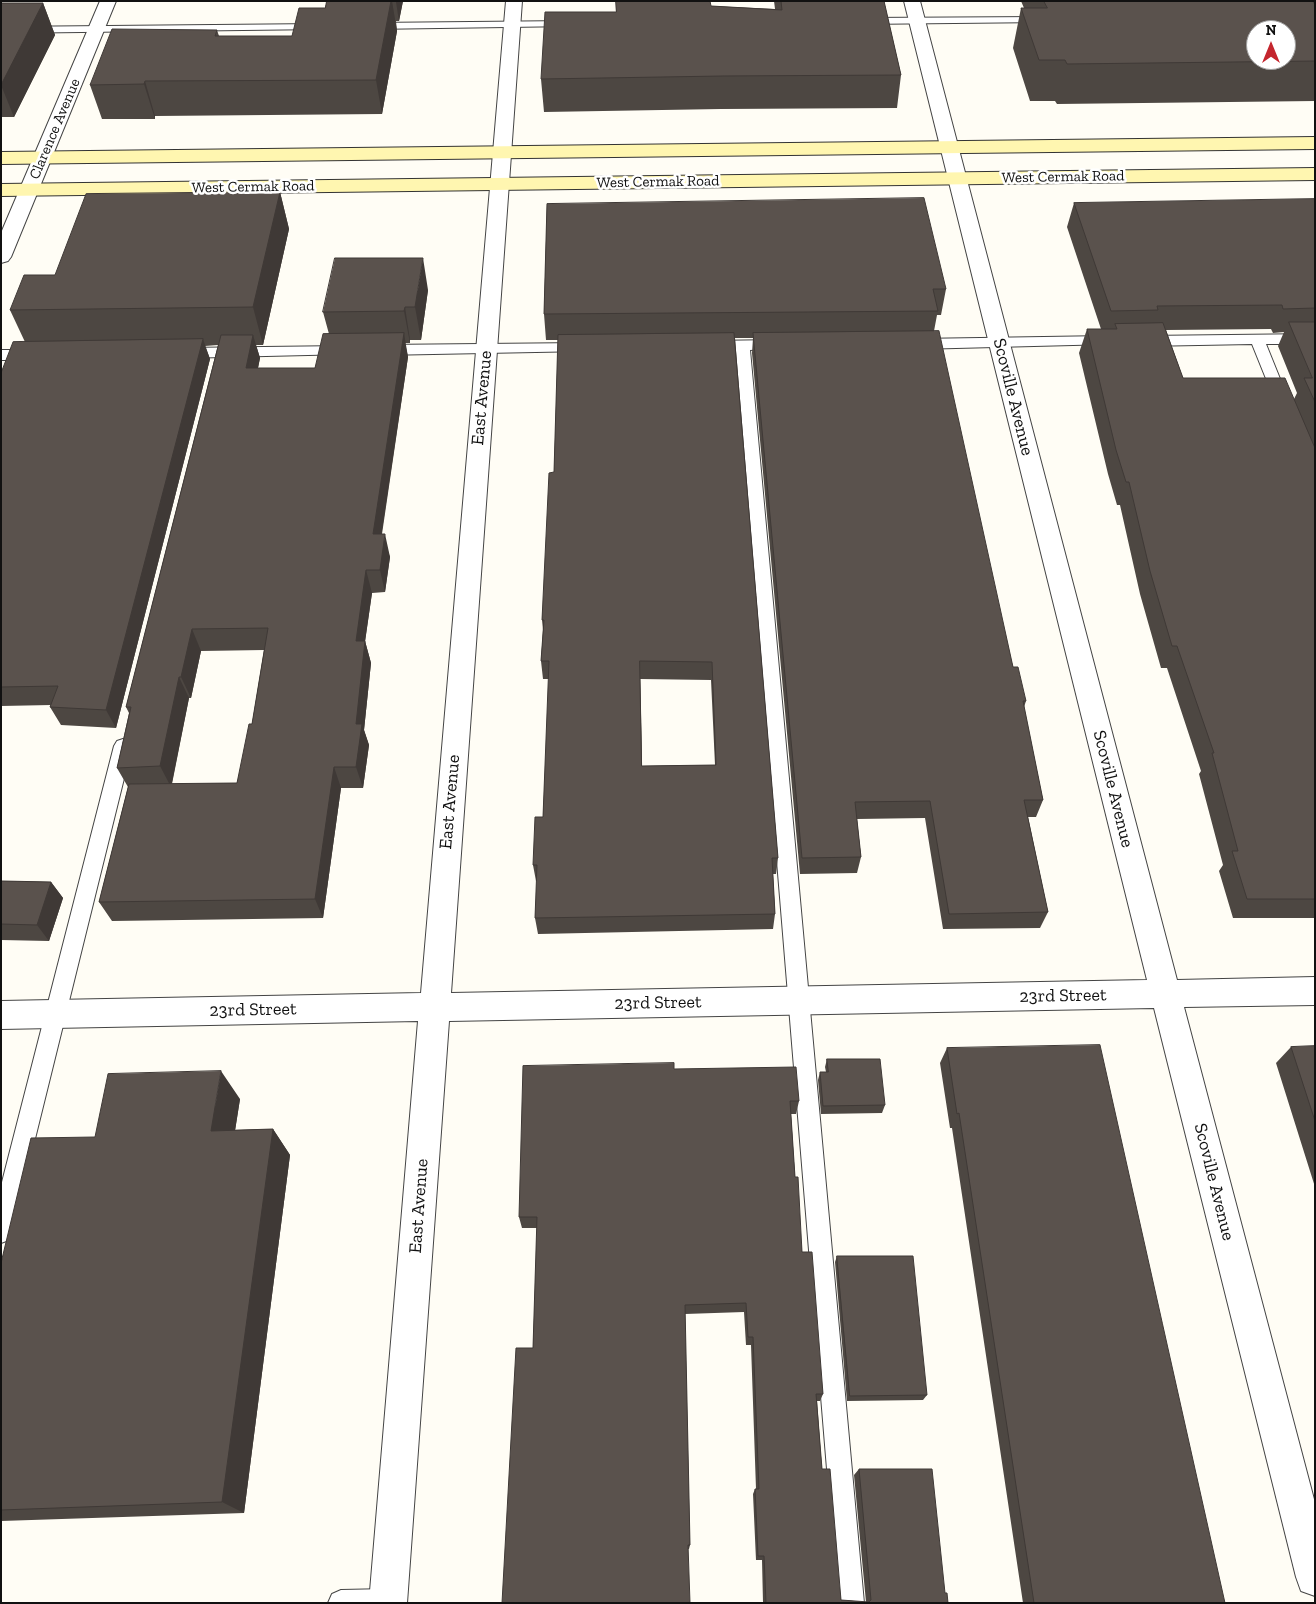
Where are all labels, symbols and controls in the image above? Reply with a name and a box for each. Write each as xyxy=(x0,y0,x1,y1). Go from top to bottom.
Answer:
north arrow xyxy=(1246,20,1296,70)
text: N xyxy=(1266,22,1276,39)
street label: Clarence Avenue xyxy=(26,76,84,182)
street label: West Cermak Road xyxy=(1002,167,1124,187)
street label: West Cermak Road xyxy=(597,172,719,192)
street label: West Cermak Road xyxy=(192,177,314,197)
street label: Scoville Avenue xyxy=(988,336,1038,458)
street label: East Avenue xyxy=(467,350,497,446)
street label: Scoville Avenue xyxy=(1088,728,1138,850)
street label: East Avenue xyxy=(435,754,465,850)
street label: 23rd Street xyxy=(1019,984,1107,1008)
street label: 23rd Street xyxy=(614,991,702,1015)
street label: 23rd Street xyxy=(209,998,297,1022)
street label: Scoville Avenue xyxy=(1189,1121,1239,1243)
street label: East Avenue xyxy=(405,1158,433,1254)

